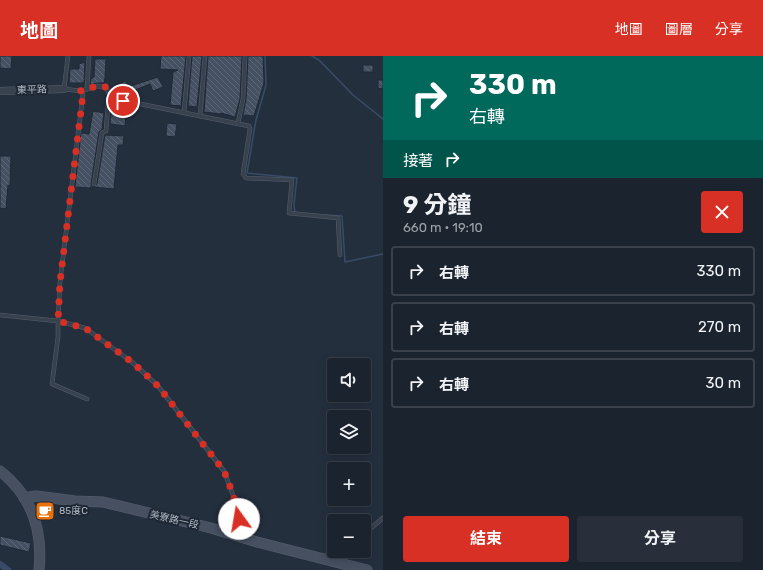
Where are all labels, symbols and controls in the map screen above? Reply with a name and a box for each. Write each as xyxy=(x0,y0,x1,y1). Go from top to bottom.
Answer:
text: 地圖 xyxy=(20,19,58,42)
text: 地圖 xyxy=(615,21,643,38)
text: 圖層 xyxy=(665,21,693,38)
text: 分享 xyxy=(715,21,743,38)
text: 330 m xyxy=(469,68,557,101)
icon: right xyxy=(403,72,455,124)
street label: 東平路 xyxy=(17,83,47,97)
pin xyxy=(106,84,140,118)
icon: arrive xyxy=(112,90,134,112)
text: 右轉 xyxy=(469,106,505,128)
icon: right xyxy=(441,148,463,170)
text: 接著 xyxy=(403,152,433,170)
text: 9 分鐘 xyxy=(403,191,472,219)
button: close xyxy=(701,191,743,233)
text: 660 m · 19:10 xyxy=(403,220,483,235)
icon: right xyxy=(405,260,427,282)
text: 330 m xyxy=(696,262,741,280)
text: 右轉 xyxy=(439,264,469,282)
icon: right xyxy=(405,316,427,338)
text: 270 m xyxy=(698,318,741,336)
text: 右轉 xyxy=(439,320,469,338)
map controls xyxy=(327,358,371,558)
button: sound xyxy=(327,358,371,402)
icon: right xyxy=(405,372,427,394)
text: 30 m xyxy=(705,374,741,392)
text: 右轉 xyxy=(439,376,469,394)
button: layers xyxy=(327,410,371,454)
button: + xyxy=(327,462,371,506)
position arrow xyxy=(218,498,260,540)
cafe icon: 85度C xyxy=(34,500,56,522)
place label: 85度C xyxy=(59,505,88,517)
street label: 美寮路一段 xyxy=(148,509,200,531)
button: − xyxy=(327,514,371,558)
button: 結束 xyxy=(403,516,569,562)
button: 分享 xyxy=(577,516,743,562)

